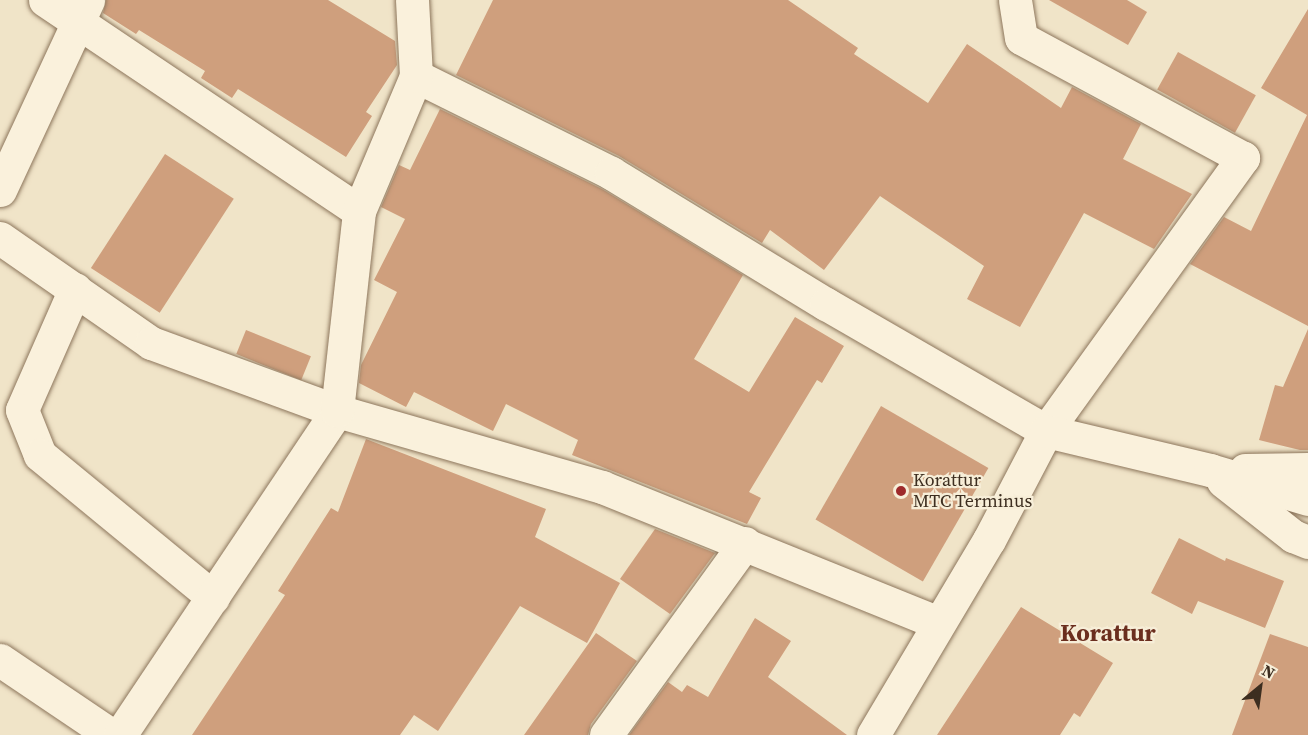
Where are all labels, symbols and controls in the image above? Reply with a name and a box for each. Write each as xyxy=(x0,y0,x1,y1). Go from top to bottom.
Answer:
place label: Korattur MTC Terminus xyxy=(913,470,1033,512)
marker: Korattur MTC Terminus xyxy=(894,484,908,498)
district label: Korattur xyxy=(1060,619,1156,647)
north arrow xyxy=(1230,657,1290,717)
text: N xyxy=(1258,659,1279,684)

